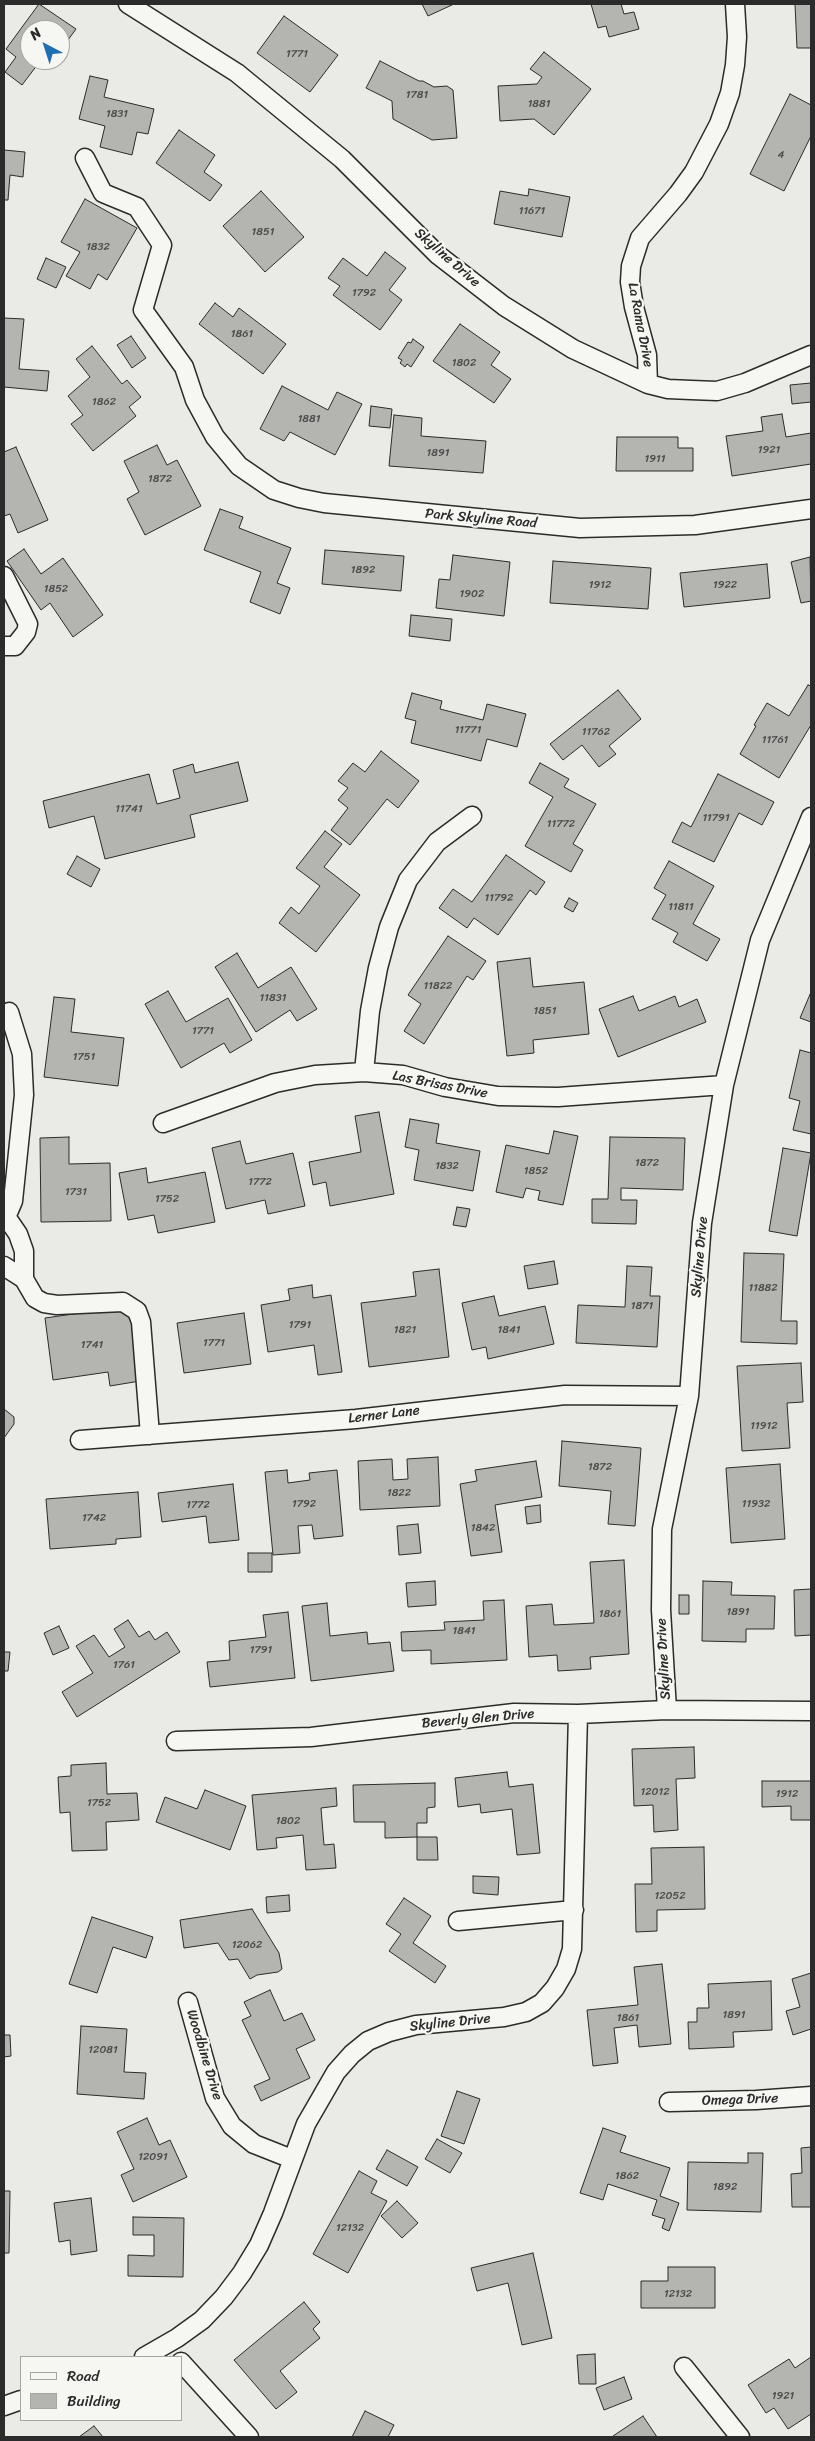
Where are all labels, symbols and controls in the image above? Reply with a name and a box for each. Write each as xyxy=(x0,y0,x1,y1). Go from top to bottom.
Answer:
north arrow xyxy=(20,20,70,70)
text: N xyxy=(24,21,47,47)
house number: 1771 xyxy=(286,47,308,61)
house number: 1781 xyxy=(406,88,428,102)
house number: 1881 xyxy=(528,97,550,111)
house number: 1831 xyxy=(106,107,128,121)
house number: 4 xyxy=(778,148,784,162)
house number: 11671 xyxy=(519,204,545,218)
house number: 1851 xyxy=(252,225,274,239)
street label: Skyline Drive xyxy=(411,225,483,291)
house number: 1832 xyxy=(86,240,110,254)
street label: La Rama Drive xyxy=(624,281,656,369)
house number: 1792 xyxy=(352,286,376,300)
house number: 1861 xyxy=(231,327,253,341)
house number: 1802 xyxy=(452,356,476,370)
house number: 1862 xyxy=(92,395,116,409)
house number: 1881 xyxy=(298,412,320,426)
house number: 1921 xyxy=(758,443,780,457)
house number: 1891 xyxy=(427,446,449,460)
house number: 1911 xyxy=(645,452,665,466)
house number: 1872 xyxy=(148,472,172,486)
street label: Park Skyline Road xyxy=(424,506,538,532)
house number: 1892 xyxy=(351,563,375,577)
house number: 1912 xyxy=(589,578,611,592)
house number: 1922 xyxy=(713,578,737,592)
house number: 1852 xyxy=(44,582,68,596)
house number: 1902 xyxy=(460,587,484,601)
house number: 11771 xyxy=(455,723,481,737)
house number: 11762 xyxy=(582,725,610,739)
house number: 11761 xyxy=(762,733,788,747)
house number: 11741 xyxy=(115,802,143,816)
house number: 11791 xyxy=(702,811,730,825)
house number: 11772 xyxy=(547,817,575,831)
house number: 11792 xyxy=(485,891,513,905)
house number: 11811 xyxy=(668,900,694,914)
house number: 11822 xyxy=(424,979,452,993)
house number: 11831 xyxy=(260,991,286,1005)
house number: 1851 xyxy=(534,1004,556,1018)
house number: 1771 xyxy=(192,1024,214,1038)
house number: 1751 xyxy=(73,1050,95,1064)
street label: Las Brisas Drive xyxy=(391,1068,489,1102)
house number: 1872 xyxy=(635,1156,659,1170)
house number: 1832 xyxy=(435,1159,459,1173)
house number: 1852 xyxy=(524,1164,548,1178)
house number: 1772 xyxy=(248,1175,272,1189)
house number: 1731 xyxy=(65,1185,87,1199)
house number: 1752 xyxy=(155,1192,179,1206)
street label: Skyline Drive xyxy=(688,1216,712,1298)
house number: 11882 xyxy=(748,1281,778,1295)
house number: 1871 xyxy=(631,1299,653,1313)
house number: 1791 xyxy=(289,1318,311,1332)
house number: 1821 xyxy=(394,1323,416,1337)
house number: 1841 xyxy=(498,1323,520,1337)
house number: 1771 xyxy=(203,1336,225,1350)
house number: 1741 xyxy=(81,1338,103,1352)
street label: Lerner Lane xyxy=(347,1402,421,1428)
house number: 11912 xyxy=(750,1419,778,1433)
house number: 1872 xyxy=(588,1460,612,1474)
house number: 1822 xyxy=(387,1486,411,1500)
house number: 1792 xyxy=(292,1497,316,1511)
house number: 11932 xyxy=(742,1497,770,1511)
house number: 1772 xyxy=(186,1498,210,1512)
house number: 1742 xyxy=(82,1511,106,1525)
house number: 1842 xyxy=(471,1521,495,1535)
house number: 1891 xyxy=(727,1605,749,1619)
house number: 1861 xyxy=(599,1607,621,1621)
street label: Skyline Drive xyxy=(653,1618,675,1700)
house number: 1841 xyxy=(453,1624,475,1638)
house number: 1791 xyxy=(250,1643,272,1657)
house number: 1761 xyxy=(113,1658,135,1672)
street label: Beverly Glen Drive xyxy=(421,1706,535,1732)
house number: 12012 xyxy=(640,1785,670,1799)
house number: 1912 xyxy=(776,1787,798,1801)
house number: 1752 xyxy=(87,1796,111,1810)
house number: 1802 xyxy=(276,1814,300,1828)
house number: 12052 xyxy=(654,1889,686,1903)
house number: 12062 xyxy=(232,1938,262,1952)
street label: Woodbine Drive xyxy=(182,2008,226,2102)
house number: 1891 xyxy=(723,2008,745,2022)
street label: Skyline Drive xyxy=(409,2010,491,2036)
house number: 1861 xyxy=(617,2011,639,2025)
house number: 12081 xyxy=(88,2043,118,2057)
street label: Omega Drive xyxy=(702,2090,778,2110)
house number: 12091 xyxy=(138,2150,168,2164)
house number: 1862 xyxy=(615,2169,639,2183)
house number: 1892 xyxy=(713,2180,737,2194)
house number: 12132 xyxy=(336,2221,364,2235)
house number: 12132 xyxy=(664,2287,692,2301)
legend xyxy=(20,2356,182,2421)
text: Road xyxy=(67,2363,99,2389)
text: Building xyxy=(67,2388,121,2414)
house number: 1921 xyxy=(772,2389,794,2403)

